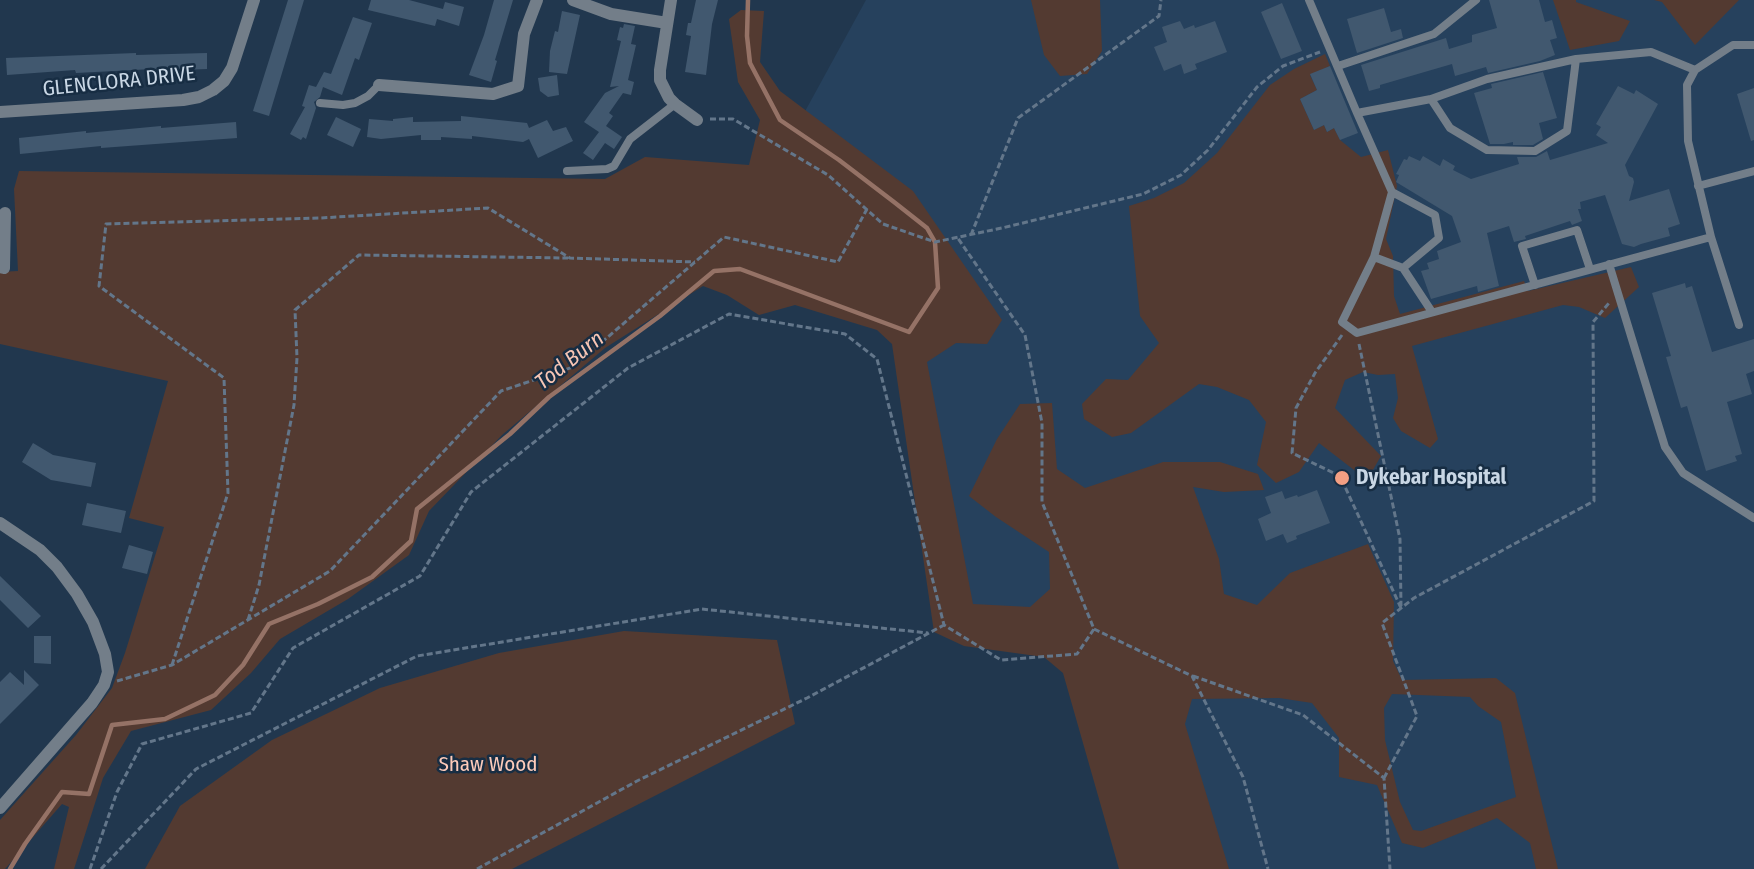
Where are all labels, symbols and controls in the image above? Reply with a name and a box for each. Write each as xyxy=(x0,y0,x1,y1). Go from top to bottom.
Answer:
street label: GLENCLORA DRIVE xyxy=(41,61,197,103)
water label: Tod Burn xyxy=(530,326,610,396)
place label: Dykebar Hospital xyxy=(1356,465,1506,491)
marker: Dykebar Hospital xyxy=(1333,469,1351,487)
park label: Shaw Wood xyxy=(438,752,538,778)

